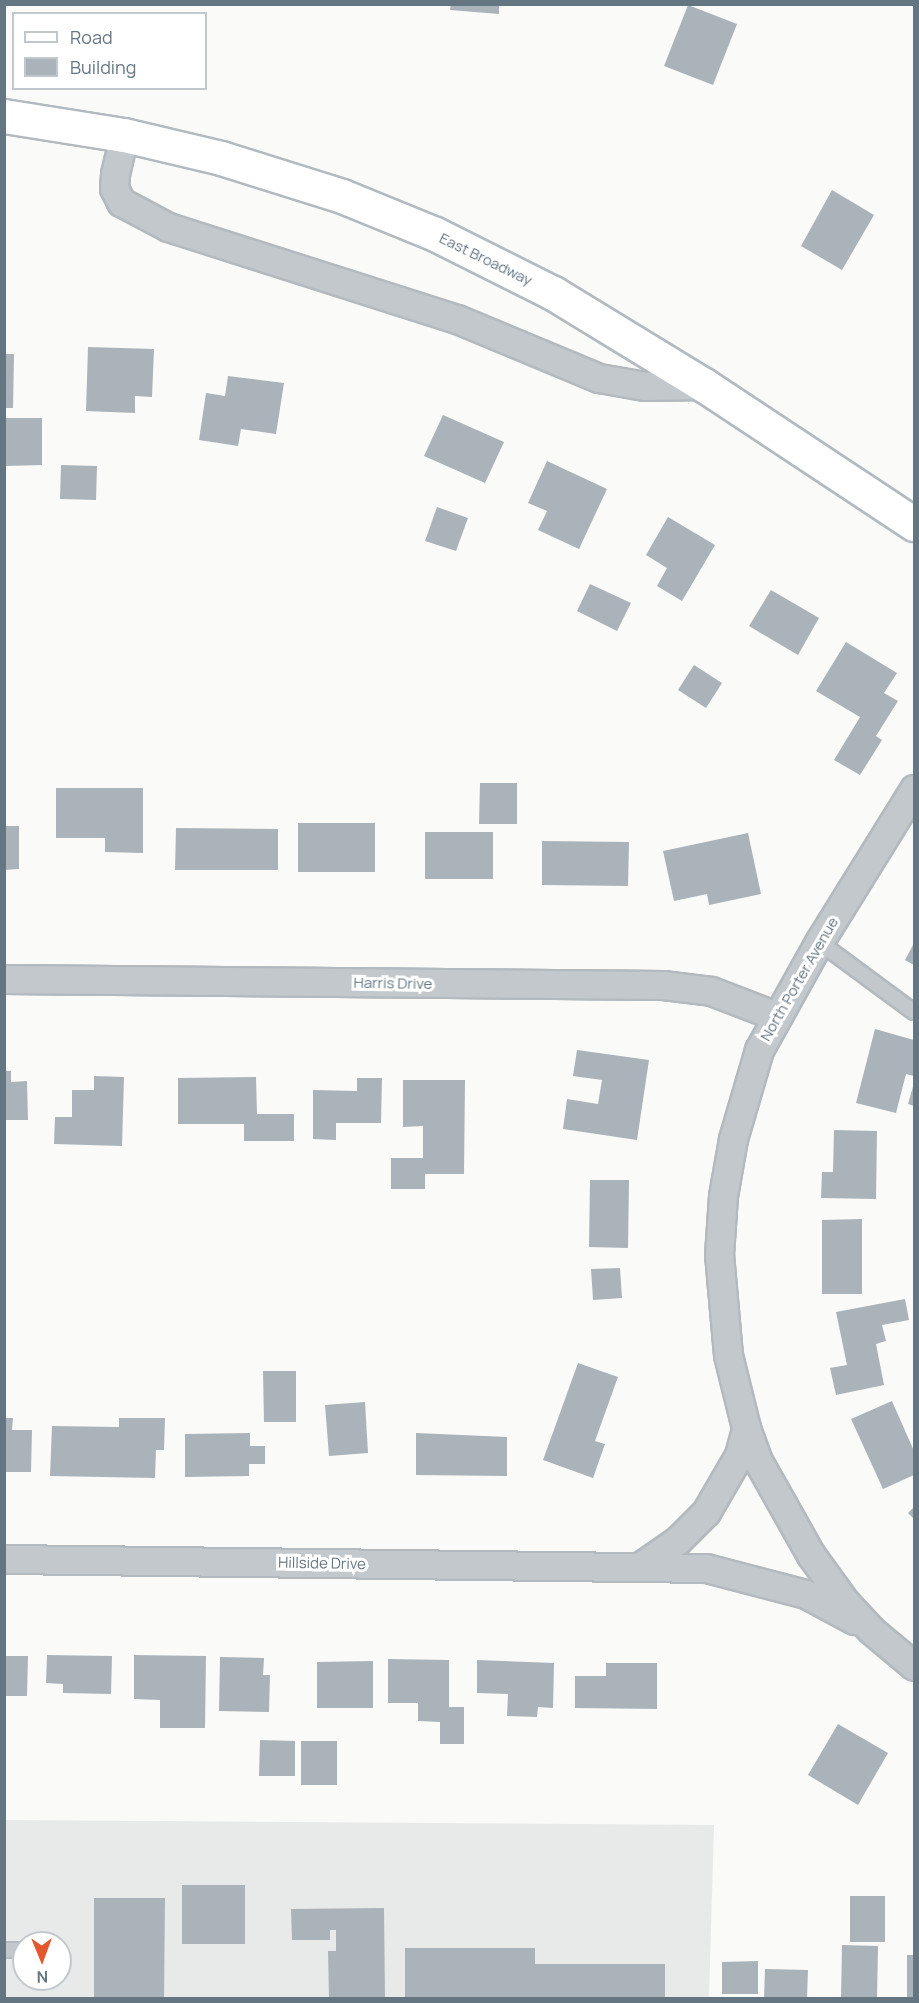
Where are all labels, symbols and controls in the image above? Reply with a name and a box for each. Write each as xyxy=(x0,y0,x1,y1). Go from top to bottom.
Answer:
legend xyxy=(12,12,207,90)
text: Road xyxy=(70,25,113,49)
text: Building xyxy=(70,55,136,79)
street label: East Broadway xyxy=(437,229,535,289)
street label: North Porter Avenue xyxy=(756,914,842,1044)
street label: Harris Drive xyxy=(353,973,433,993)
street label: Hillside Drive xyxy=(278,1553,366,1573)
north arrow xyxy=(12,1931,72,1991)
text: N xyxy=(36,1966,48,1988)

